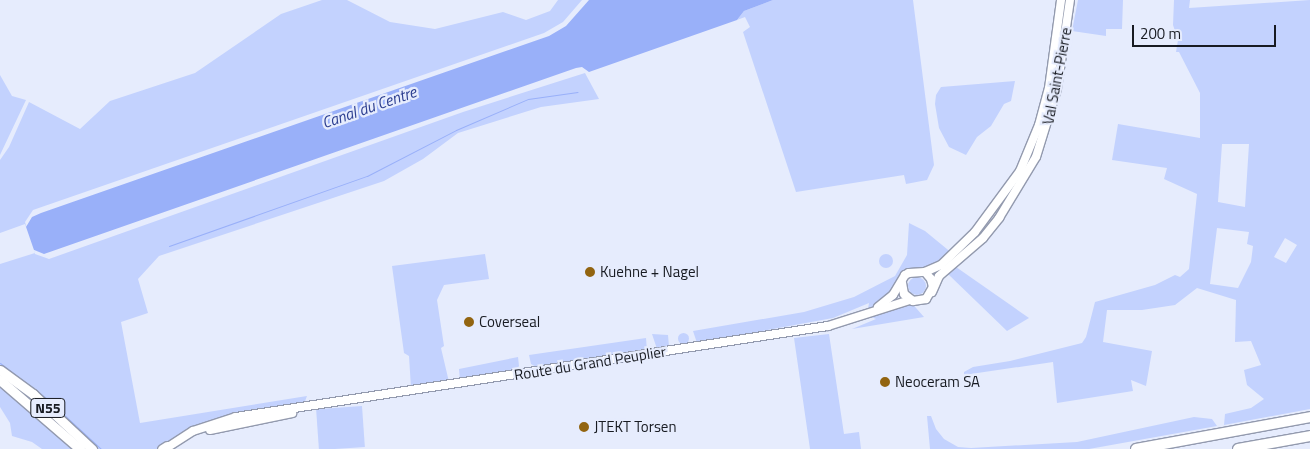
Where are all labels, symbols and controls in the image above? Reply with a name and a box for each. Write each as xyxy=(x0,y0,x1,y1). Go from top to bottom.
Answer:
scale bar xyxy=(1135,15,1279,47)
text: 200 m xyxy=(1140,22,1181,45)
street label: Val Saint-Pierre xyxy=(1039,26,1075,126)
water label: Canal du Centre xyxy=(319,82,419,132)
place label: Kuehne + Nagel xyxy=(600,263,699,281)
marker: Kuehne + Nagel xyxy=(584,266,596,278)
place label: Coverseal xyxy=(479,313,540,331)
marker: Coverseal xyxy=(463,316,475,328)
street label: Route du Grand Peuplier xyxy=(513,342,667,384)
place label: Neoceram SA xyxy=(895,373,980,391)
marker: Neoceram SA xyxy=(879,376,891,388)
road number: N55 xyxy=(29,396,67,419)
place label: JTEKT Torsen xyxy=(594,418,676,436)
marker: JTEKT Torsen xyxy=(578,421,590,433)

